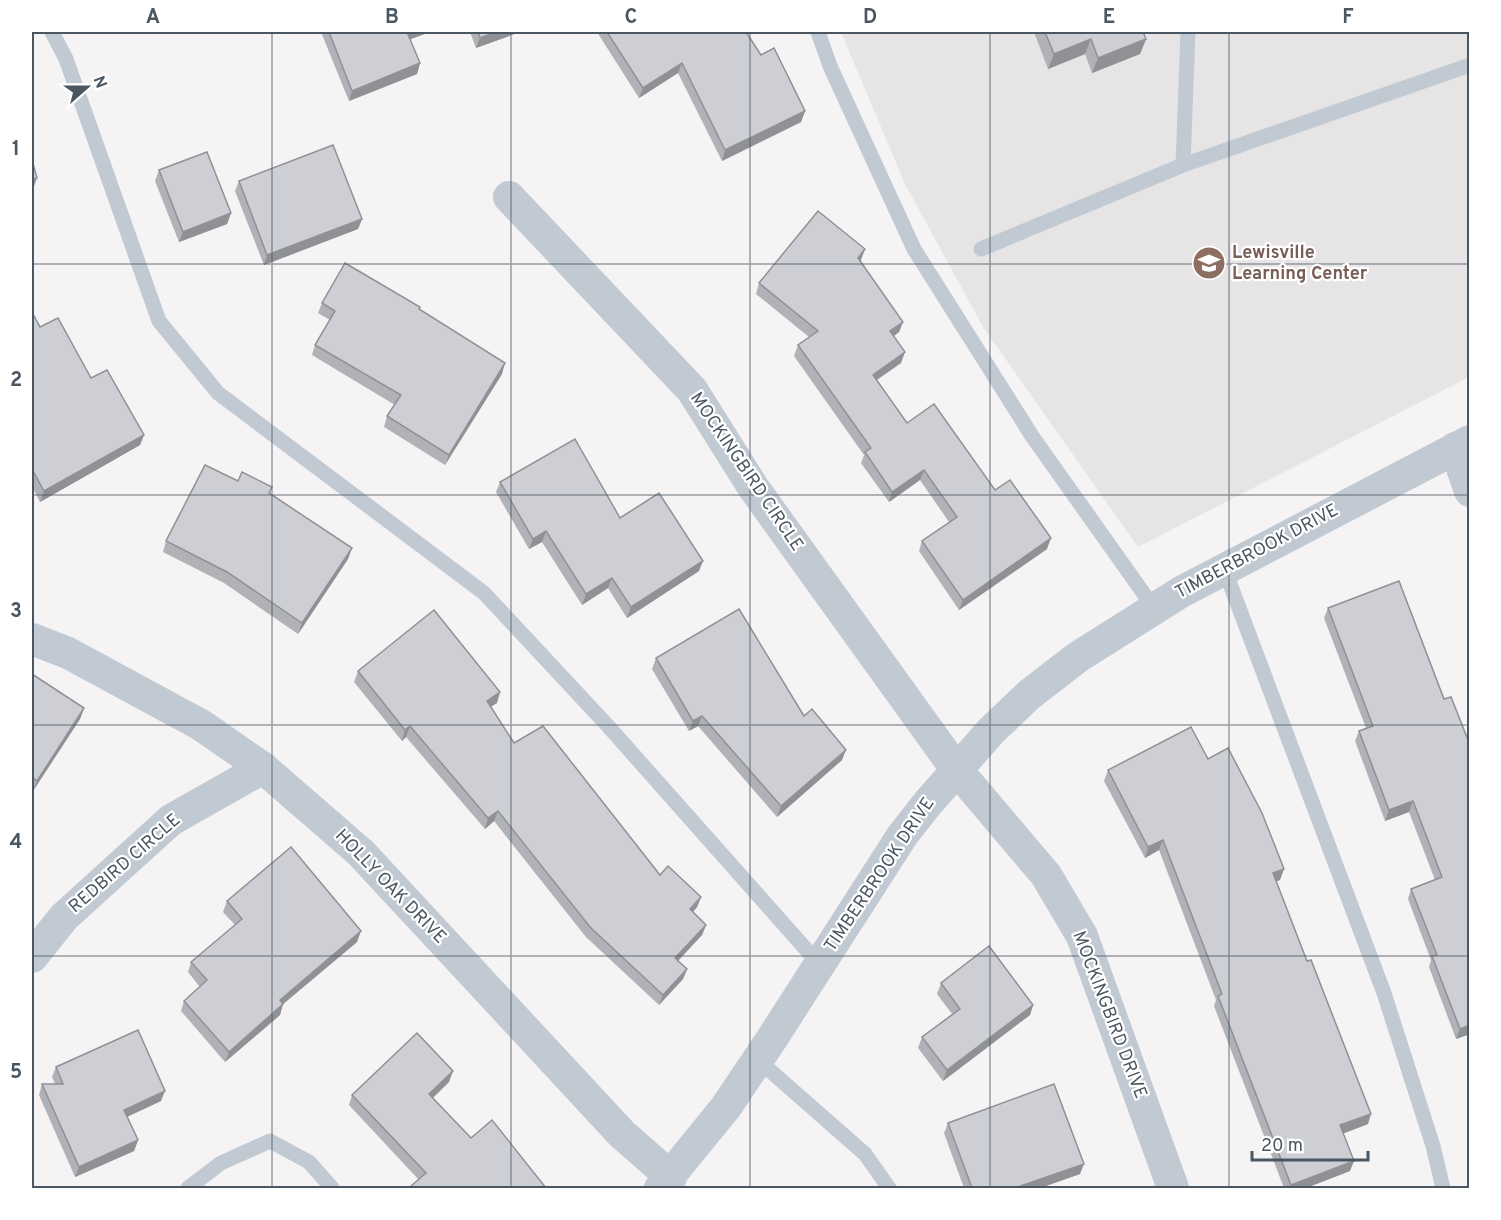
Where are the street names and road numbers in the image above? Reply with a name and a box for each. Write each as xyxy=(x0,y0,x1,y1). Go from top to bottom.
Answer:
street label: MOCKINGBIRD CIRCLE xyxy=(684,388,808,556)
street label: TIMBERBROOK DRIVE xyxy=(1171,499,1343,605)
street label: TIMBERBROOK DRIVE xyxy=(820,793,940,957)
street label: REDBIRD CIRCLE xyxy=(64,809,186,919)
street label: HOLLY OAK DRIVE xyxy=(329,825,451,949)
street label: MOCKINGBIRD DRIVE xyxy=(1066,928,1152,1102)

